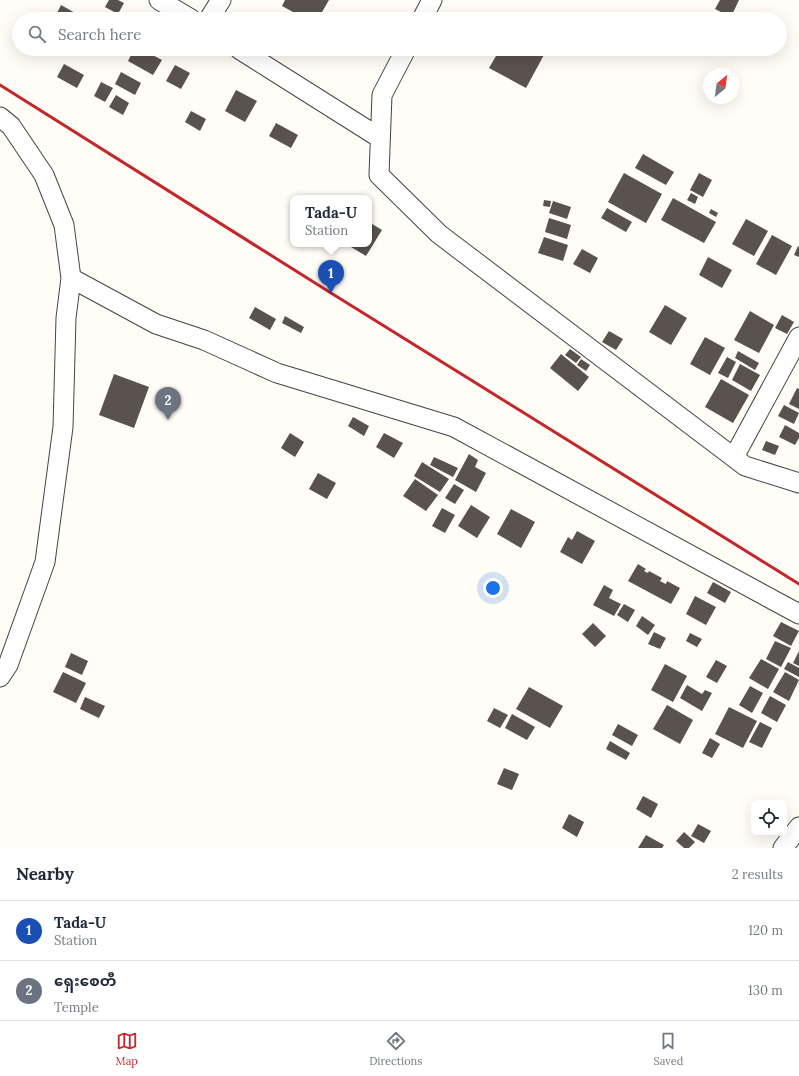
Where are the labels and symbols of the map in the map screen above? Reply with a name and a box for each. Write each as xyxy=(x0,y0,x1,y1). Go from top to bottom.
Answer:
north arrow xyxy=(703,68,739,104)
pin: 1 xyxy=(318,260,344,293)
pin: 2 xyxy=(155,387,181,420)
your location xyxy=(483,578,503,598)

